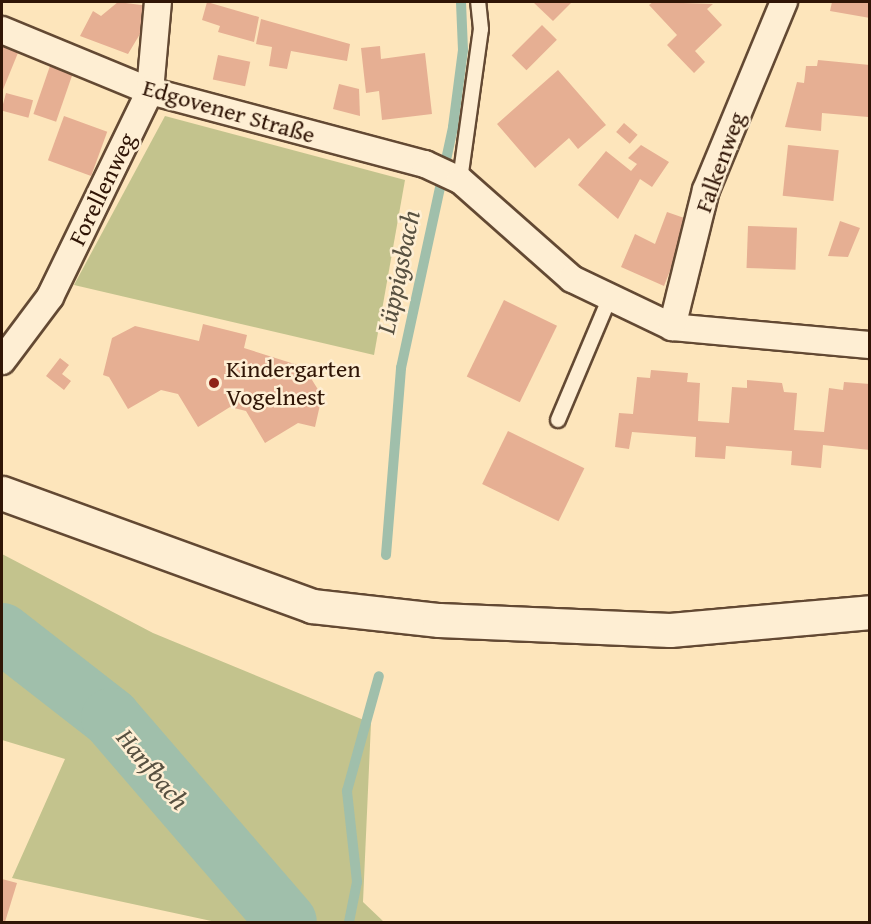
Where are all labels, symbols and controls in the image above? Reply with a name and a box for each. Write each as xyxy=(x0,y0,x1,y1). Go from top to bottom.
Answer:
street label: Edgovener Straße xyxy=(140,73,318,149)
street label: Falkenweg xyxy=(689,108,751,216)
street label: Forellenweg xyxy=(62,128,142,250)
water label: Lüppigsbach xyxy=(370,207,426,337)
place label: Kindergarten Vogelnest xyxy=(226,355,361,411)
marker: Kindergarten Vogelnest xyxy=(207,376,221,390)
water label: Hanfbach xyxy=(110,722,196,816)

